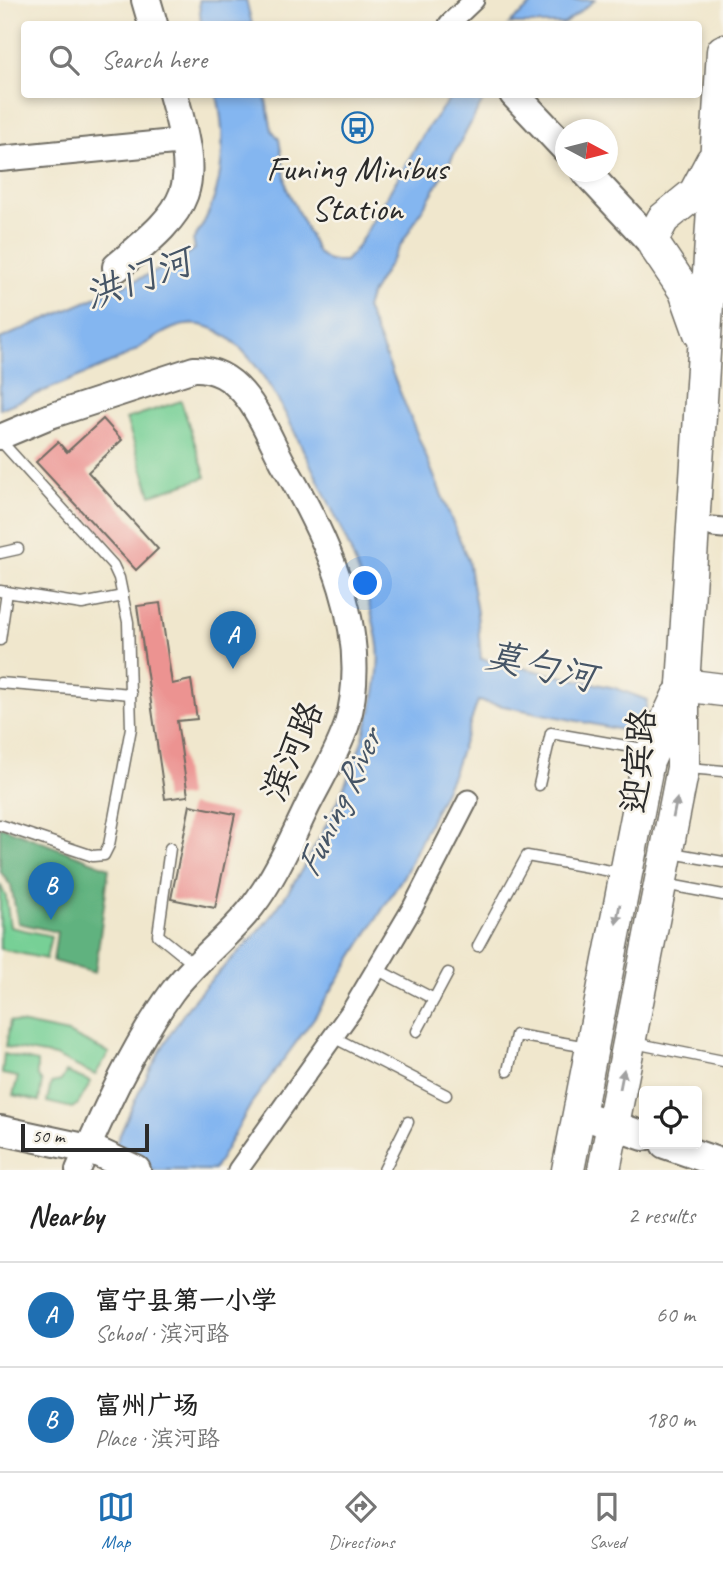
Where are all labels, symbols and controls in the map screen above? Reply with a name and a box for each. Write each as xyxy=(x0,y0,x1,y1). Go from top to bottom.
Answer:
search box xyxy=(21,21,702,98)
icon: search xyxy=(45,41,83,79)
text: Search here xyxy=(101,43,207,76)
bus stop icon: Funing Minibus Station xyxy=(340,110,374,144)
north arrow xyxy=(555,119,618,182)
place label: Funing Minibus Station xyxy=(266,146,451,231)
water label: 洪门河 xyxy=(78,235,203,319)
your location xyxy=(348,566,382,600)
pin: A xyxy=(210,611,256,669)
water label: 莫勺河 xyxy=(482,631,605,703)
street label: 滨河路 xyxy=(251,694,333,808)
street label: 迎宾路 xyxy=(611,707,665,815)
water label: Funing River xyxy=(284,717,395,884)
one-way arrow xyxy=(670,797,681,819)
pin: B xyxy=(28,862,74,920)
one-way arrow xyxy=(612,903,623,925)
one-way arrow xyxy=(617,1068,628,1090)
map controls xyxy=(639,1086,702,1149)
button: locate xyxy=(639,1086,702,1149)
scale bar xyxy=(21,1121,149,1153)
text: 50 m xyxy=(32,1124,64,1148)
text: Nearby xyxy=(28,1197,104,1235)
text: 2 results xyxy=(628,1201,695,1230)
text: 富宁县第一小学 xyxy=(95,1284,277,1317)
text: A xyxy=(45,1300,57,1329)
text: 60 m xyxy=(656,1300,695,1329)
text: School · 滨河路 xyxy=(95,1319,229,1348)
text: 富州广场 xyxy=(95,1389,199,1422)
text: B xyxy=(45,1405,57,1434)
text: 180 m xyxy=(646,1405,695,1434)
text: Place · 滨河路 xyxy=(95,1424,220,1453)
tab: Map xyxy=(97,1488,135,1554)
tab: Directions xyxy=(328,1488,395,1554)
tab: Saved xyxy=(588,1488,626,1554)

